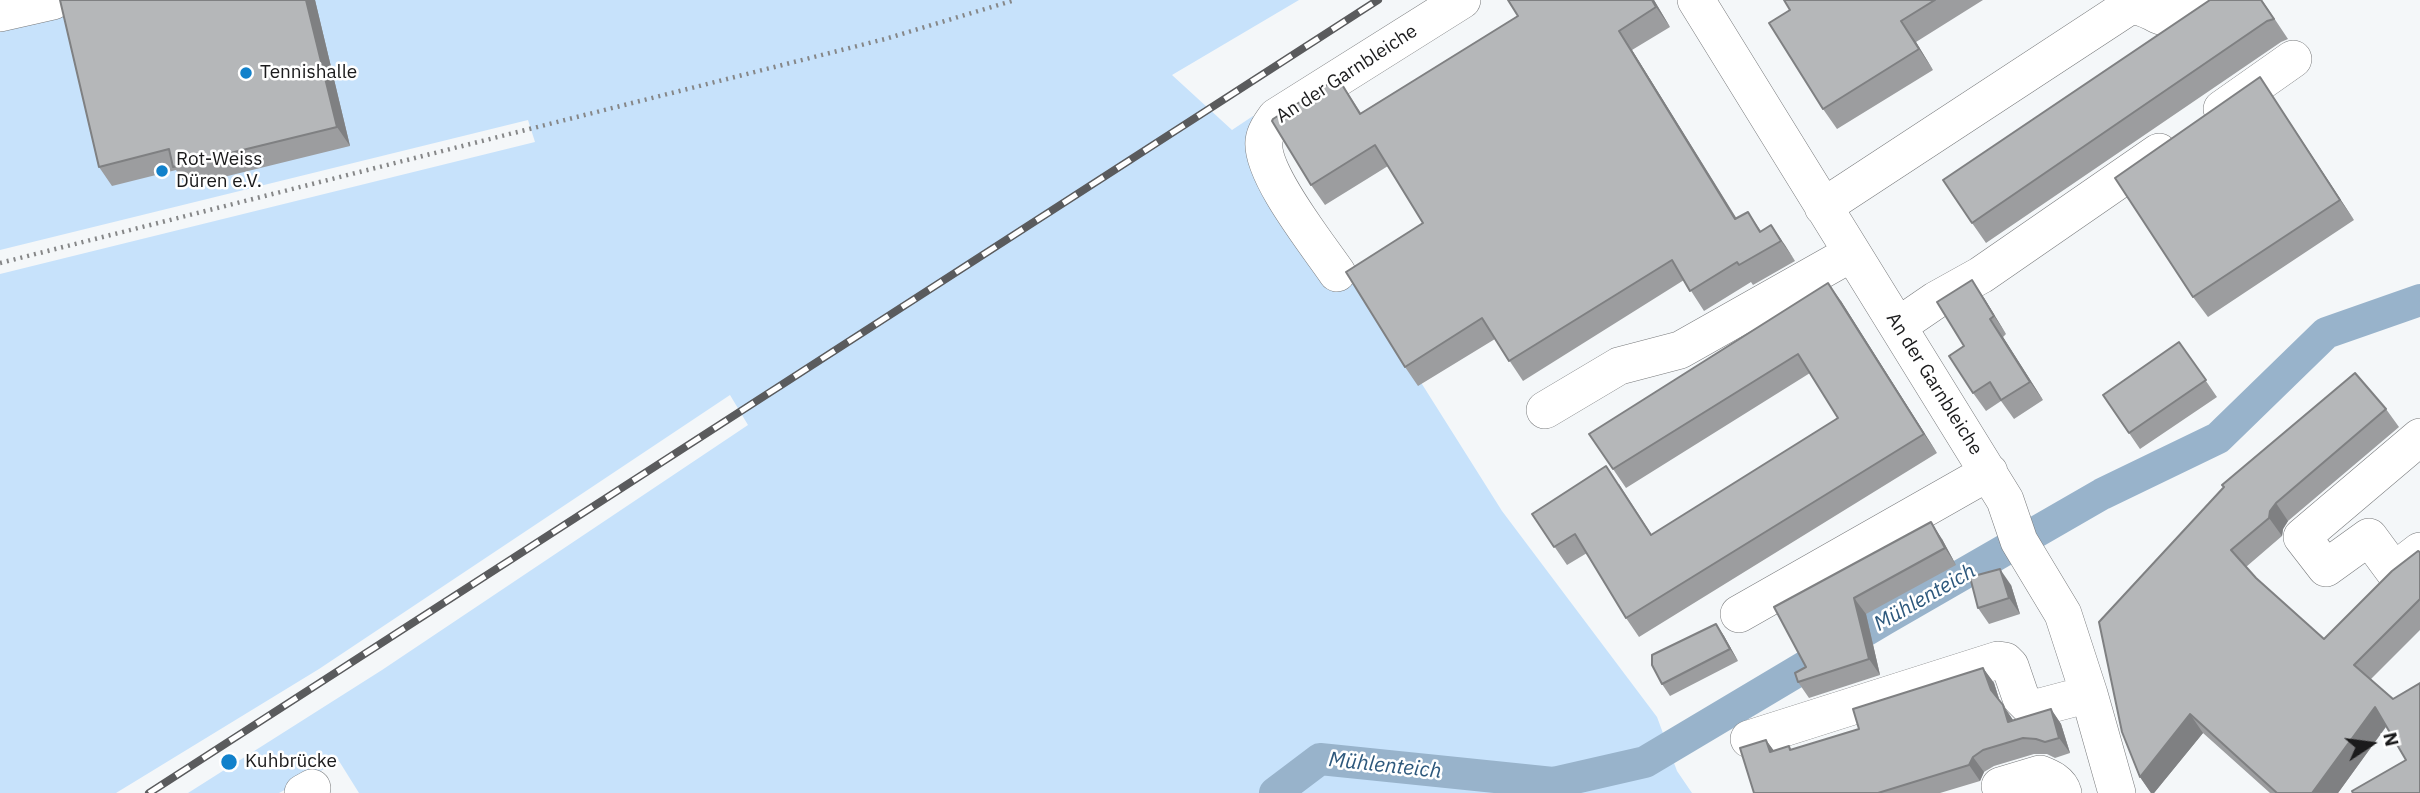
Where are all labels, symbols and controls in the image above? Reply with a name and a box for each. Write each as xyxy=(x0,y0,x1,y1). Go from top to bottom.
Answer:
street label: An der Garnbleiche xyxy=(1272,20,1422,128)
place label: Tennishalle xyxy=(260,62,357,84)
marker: Tennishalle xyxy=(238,65,254,81)
place label: Rot-Weiss Düren e.V. xyxy=(176,149,262,193)
marker: Rot-Weiss Düren e.V. xyxy=(154,163,170,179)
street label: An der Garnbleiche xyxy=(1881,309,1987,459)
water label: Mühlenteich xyxy=(1870,559,1980,637)
north arrow xyxy=(2336,709,2406,779)
text: N xyxy=(2378,730,2405,749)
water label: Mühlenteich xyxy=(1327,748,1443,784)
place label: Kuhbrücke xyxy=(245,751,337,773)
marker: Kuhbrücke xyxy=(219,752,239,772)

